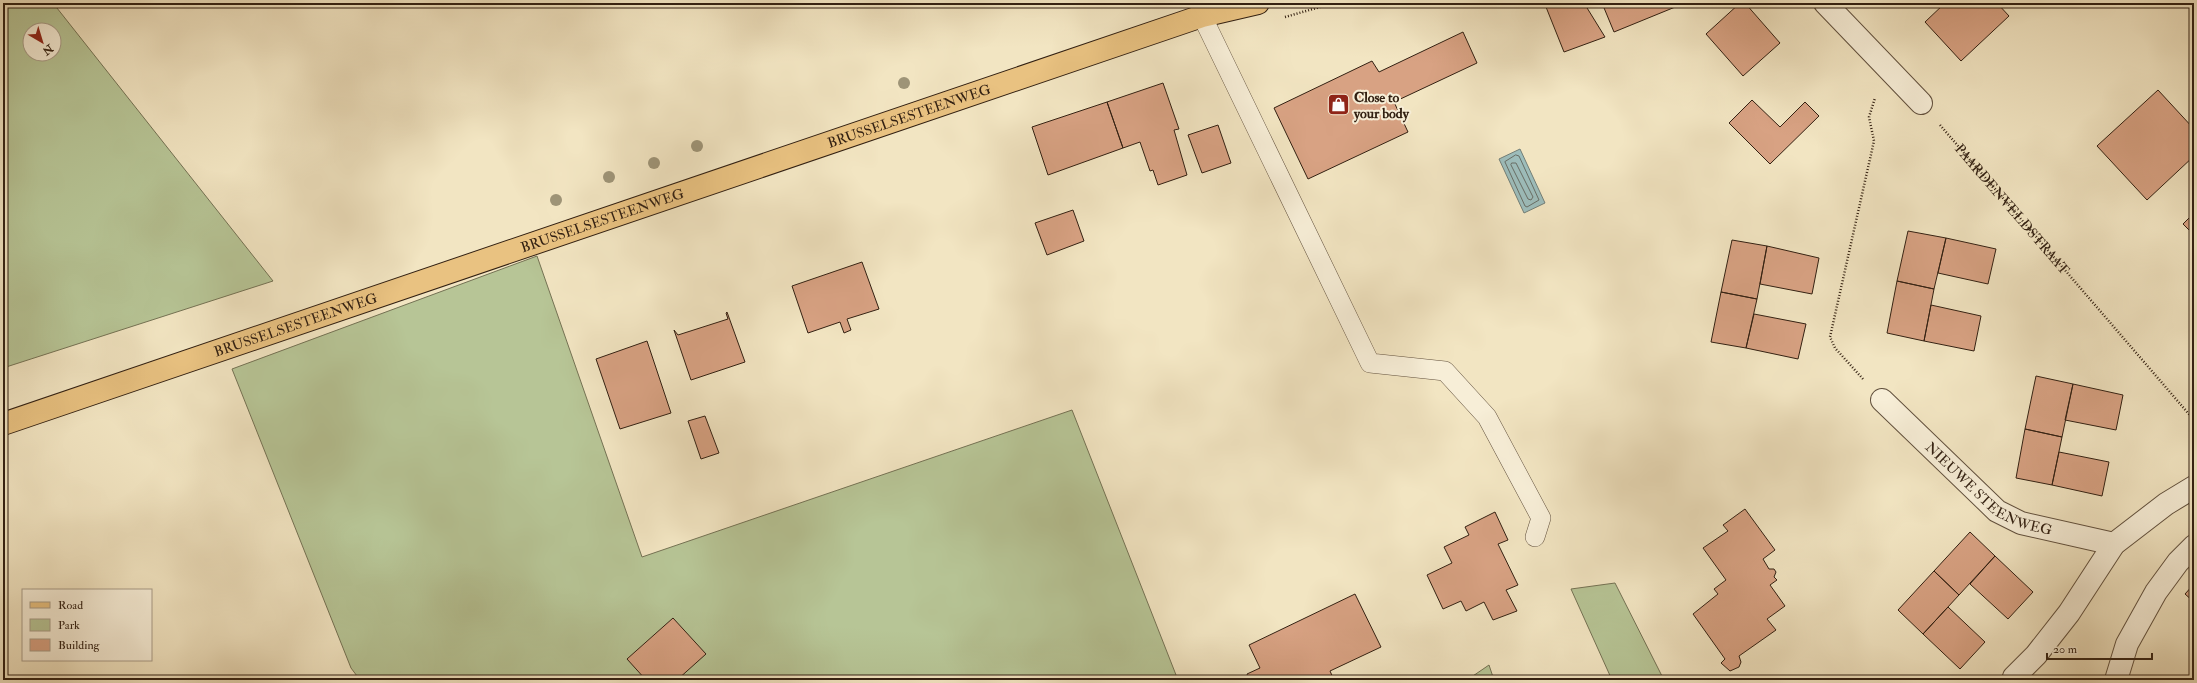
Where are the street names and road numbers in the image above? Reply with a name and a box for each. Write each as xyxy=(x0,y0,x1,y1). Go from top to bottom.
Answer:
street label: BRUSSELSESTEENWEG xyxy=(825,80,993,151)
street label: PAARDENVELDSTRAAT xyxy=(1952,140,2074,278)
street label: BRUSSELSESTEENWEG xyxy=(518,184,686,256)
street label: BRUSSELSESTEENWEG xyxy=(212,289,380,360)
street label: NIEUWE STEENWEG xyxy=(1922,438,2054,538)

